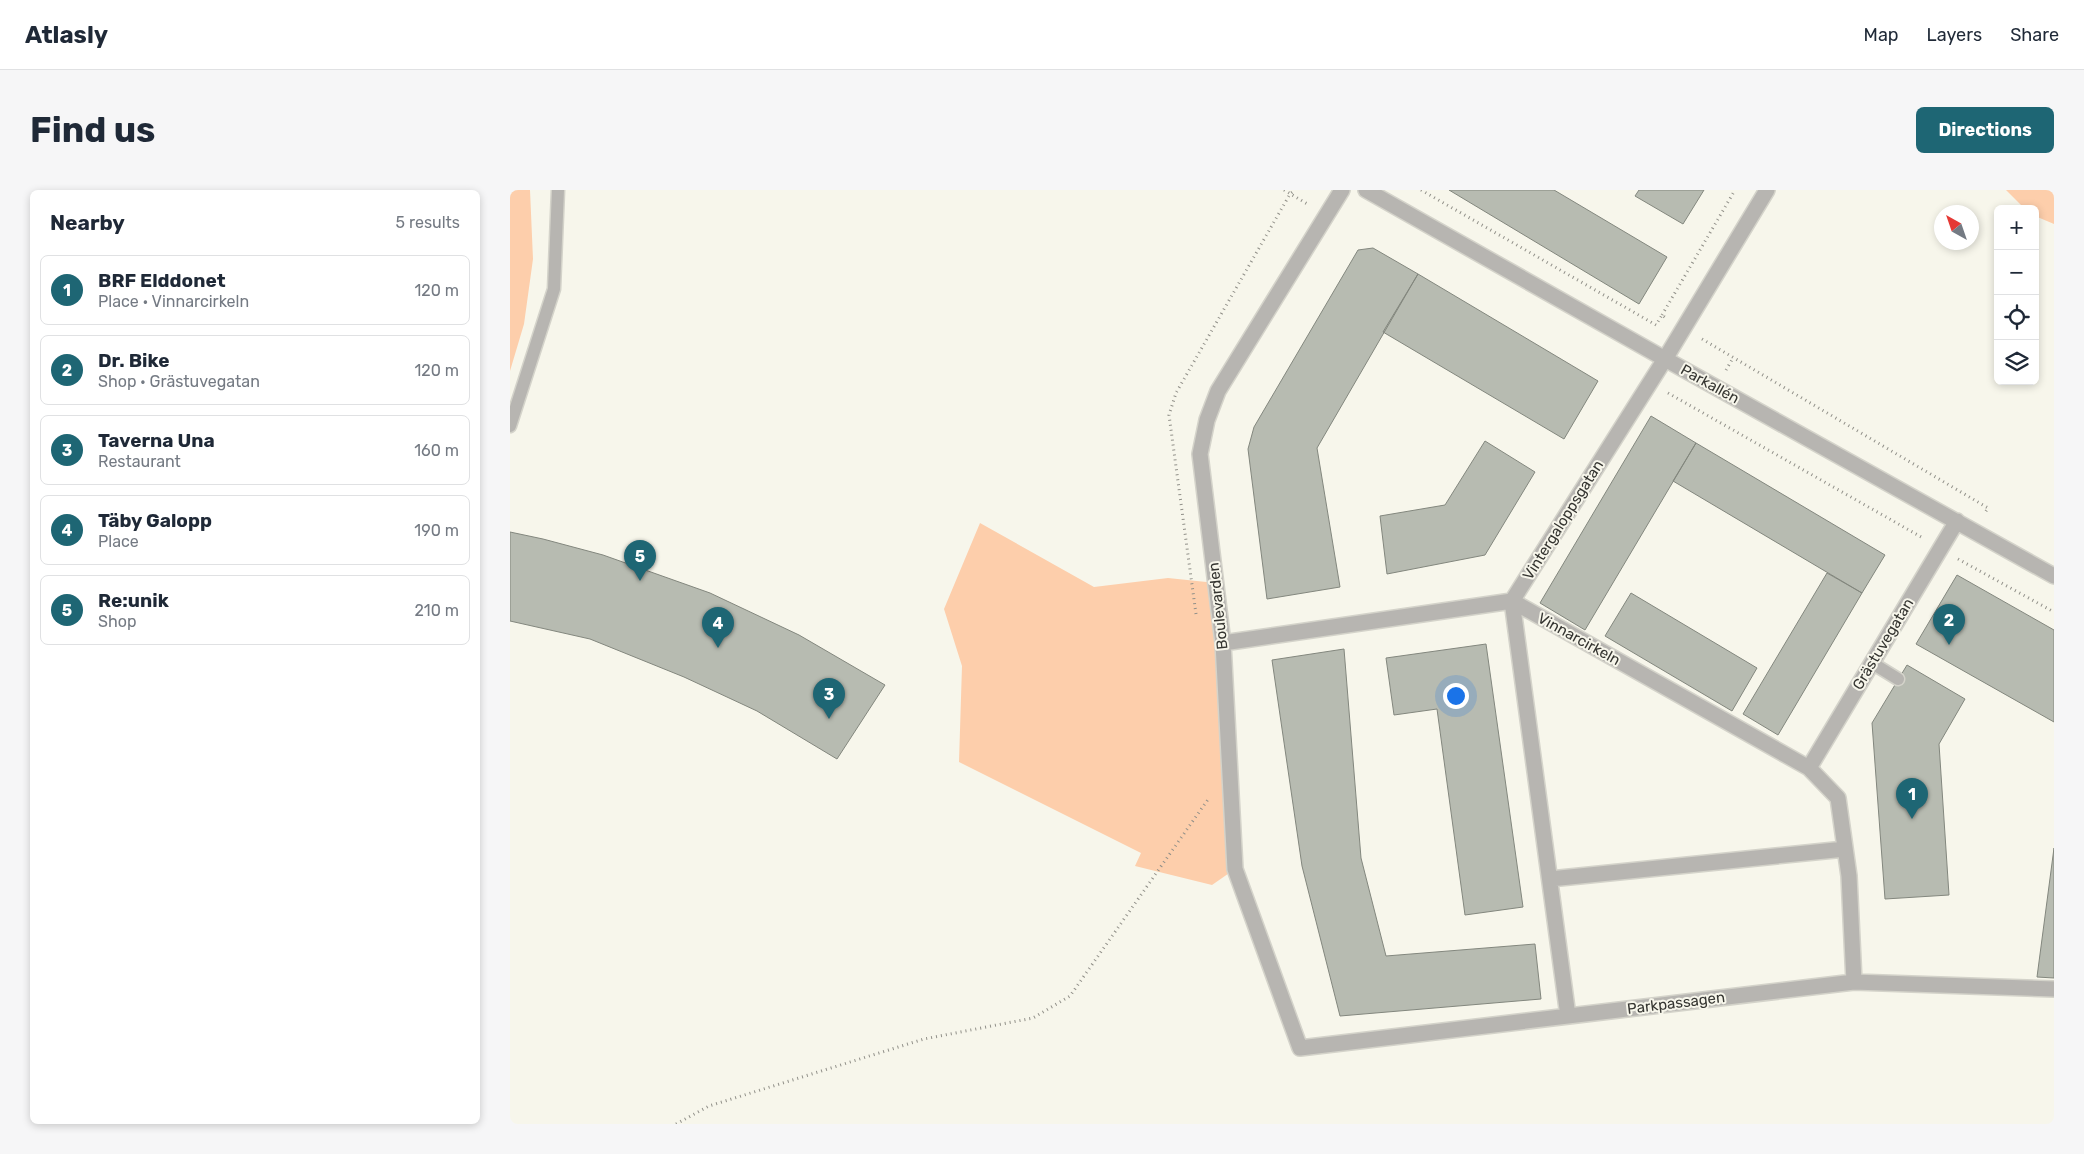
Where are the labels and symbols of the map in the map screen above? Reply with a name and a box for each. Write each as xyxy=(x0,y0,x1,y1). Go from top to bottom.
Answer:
north arrow xyxy=(1934,205,1979,250)
street label: Parkallén xyxy=(1678,361,1742,407)
street label: Vintergaloppsgatan xyxy=(1519,457,1607,583)
pin: 5 xyxy=(624,540,656,581)
street label: Boulevarden xyxy=(1204,561,1232,651)
street label: Grästuvegatan xyxy=(1849,595,1917,693)
pin: 2 xyxy=(1933,604,1965,645)
pin: 4 xyxy=(702,607,734,648)
street label: Vinnarcirkeln xyxy=(1535,609,1623,669)
pin: 3 xyxy=(813,678,845,719)
your location xyxy=(1443,683,1469,709)
pin: 1 xyxy=(1896,778,1928,819)
street label: Parkpassagen xyxy=(1626,988,1726,1018)

